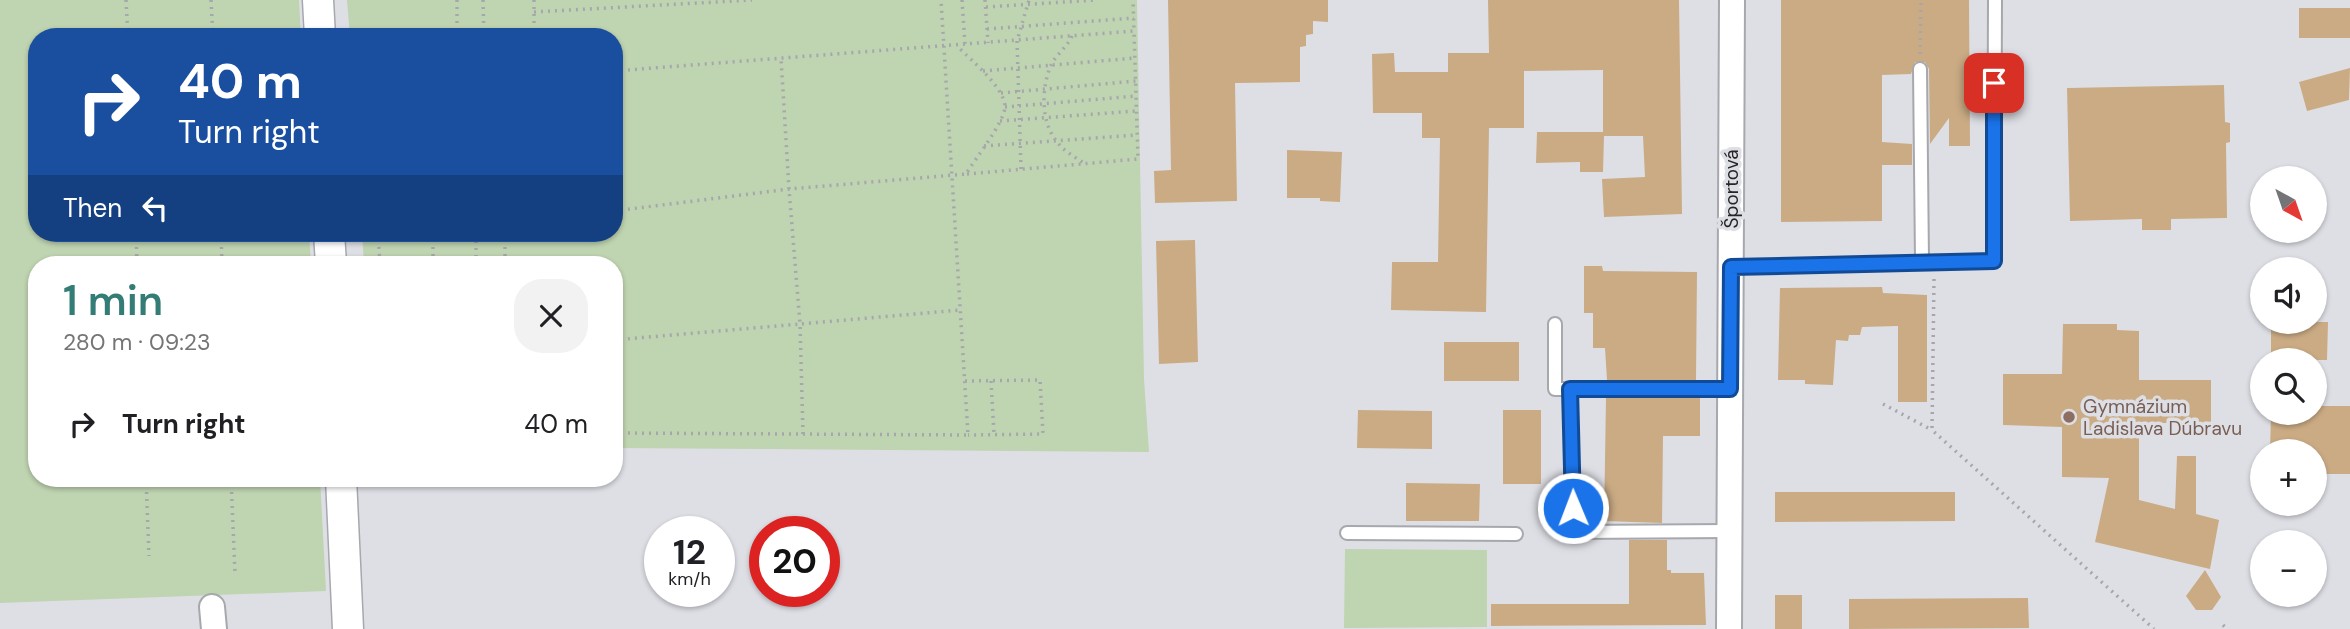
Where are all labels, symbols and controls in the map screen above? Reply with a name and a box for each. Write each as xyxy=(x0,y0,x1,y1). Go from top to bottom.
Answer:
text: 40 m xyxy=(178,49,302,113)
pin xyxy=(1964,53,2024,113)
icon: right xyxy=(63,56,154,147)
icon: arrive xyxy=(1975,64,2013,102)
text: Turn right xyxy=(178,111,320,153)
street label: Športová xyxy=(1719,149,1744,229)
north arrow xyxy=(2250,166,2328,243)
map controls xyxy=(2250,166,2327,607)
icon: left xyxy=(136,189,174,227)
text: Then xyxy=(63,191,122,225)
button: sound xyxy=(2250,257,2327,334)
text: 1 min xyxy=(63,273,163,328)
button: close xyxy=(514,279,588,353)
text: 280 m · 09:23 xyxy=(63,327,211,357)
button: search xyxy=(2250,348,2327,425)
place label: Gymnázium Ladislava Dúbravu xyxy=(2083,394,2242,441)
icon: right xyxy=(63,405,101,443)
text: Turn right xyxy=(122,407,246,441)
text: 40 m xyxy=(524,407,588,441)
marker: Gymnázium Ladislava Dúbravu xyxy=(2061,409,2077,425)
button: + xyxy=(2250,439,2327,516)
position arrow xyxy=(1536,471,1610,545)
speed limit sign: 20 xyxy=(749,516,840,607)
text: 12 xyxy=(673,529,706,575)
button: − xyxy=(2250,530,2327,607)
text: km/h xyxy=(668,567,711,591)

